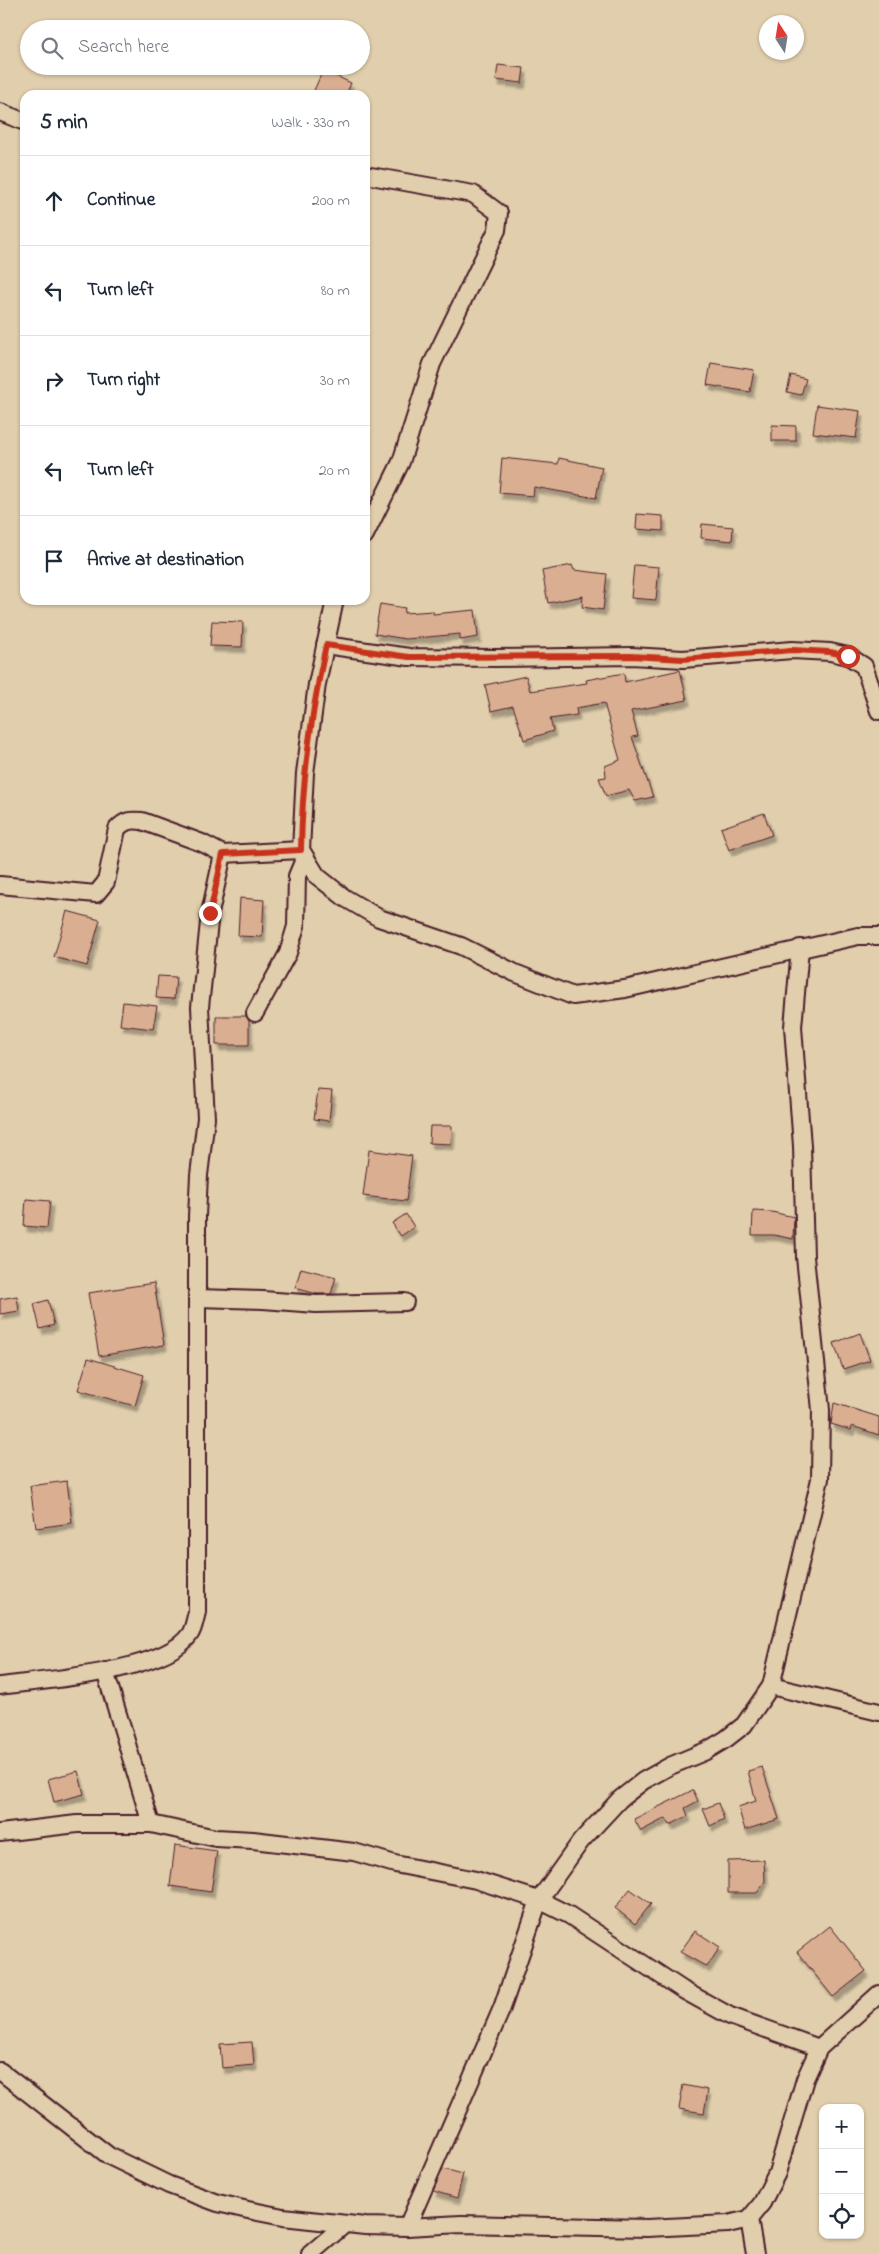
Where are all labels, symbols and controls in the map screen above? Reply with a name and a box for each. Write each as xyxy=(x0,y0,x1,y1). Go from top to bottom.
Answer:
north arrow xyxy=(759,15,804,60)
search box xyxy=(20,20,370,75)
icon: search xyxy=(38,34,66,62)
text: Search here xyxy=(78,34,169,61)
text: 5 min xyxy=(40,108,88,138)
text: Walk · 330 m xyxy=(271,111,350,135)
icon: ahead xyxy=(40,187,68,215)
text: Continue xyxy=(87,187,155,214)
text: 200 m xyxy=(312,189,350,213)
icon: left xyxy=(40,277,68,305)
text: Turn left xyxy=(87,277,154,304)
text: 80 m xyxy=(321,279,350,303)
icon: right xyxy=(40,367,68,395)
text: Turn right xyxy=(87,367,160,394)
text: 30 m xyxy=(320,369,350,393)
icon: left xyxy=(40,457,68,485)
text: Turn left xyxy=(87,457,154,484)
text: 20 m xyxy=(319,459,350,483)
icon: arrive xyxy=(40,547,68,575)
text: Arrive at destination xyxy=(87,547,244,574)
route start xyxy=(837,645,860,668)
route end xyxy=(199,902,222,925)
map controls xyxy=(819,2104,864,2239)
button: + xyxy=(819,2104,864,2149)
button: − xyxy=(819,2149,864,2194)
button: locate xyxy=(819,2194,864,2239)

